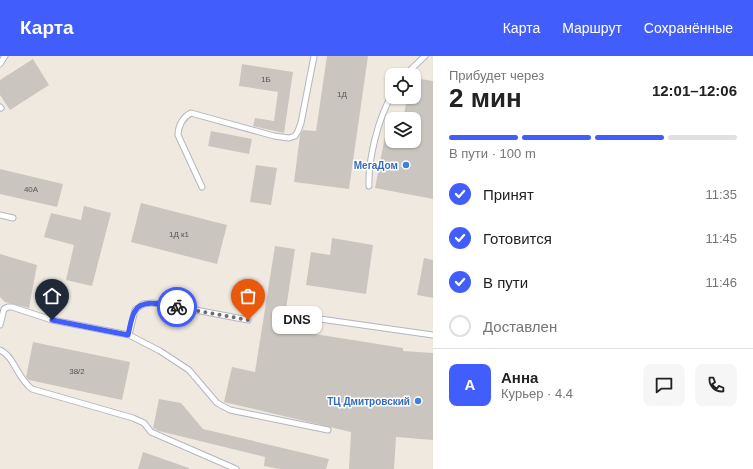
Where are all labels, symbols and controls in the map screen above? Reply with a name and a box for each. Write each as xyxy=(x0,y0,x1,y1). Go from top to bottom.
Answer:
text: Карта xyxy=(20,17,74,38)
text: Карта xyxy=(503,20,540,36)
text: Маршрут xyxy=(562,20,622,36)
text: Сохранённые xyxy=(644,20,733,36)
map controls xyxy=(385,68,421,148)
button: locate xyxy=(385,68,421,104)
text: Прибудет через xyxy=(449,68,544,83)
house number: 1Б xyxy=(261,75,271,84)
text: 12:01–12:06 xyxy=(652,82,737,99)
text: 2 мин xyxy=(449,83,522,113)
house number: 1Д xyxy=(337,90,348,99)
button: layers xyxy=(385,112,421,148)
text: В пути · 100 m xyxy=(449,146,536,161)
place label: МегаДом xyxy=(354,160,398,171)
marker: МегаДом xyxy=(401,160,411,170)
icon: check xyxy=(449,183,471,205)
house number: 40А xyxy=(24,185,39,194)
text: Принят xyxy=(483,186,534,203)
text: 11:35 xyxy=(705,187,737,202)
icon: check xyxy=(449,227,471,249)
house number: 1Д к1 xyxy=(169,230,190,239)
text: Готовится xyxy=(483,230,552,247)
text: 11:45 xyxy=(705,231,737,246)
icon: check xyxy=(449,271,471,293)
text: В пути xyxy=(483,274,528,291)
text: 11:46 xyxy=(705,275,737,290)
pin xyxy=(35,279,69,320)
pin xyxy=(231,279,265,320)
icon: home xyxy=(41,285,63,307)
icon: bag xyxy=(237,285,259,307)
courier xyxy=(157,287,197,327)
icon: bike xyxy=(166,296,188,318)
callout: DNS xyxy=(272,306,322,334)
text: DNS xyxy=(283,312,311,327)
text: Доставлен xyxy=(483,318,557,335)
button: chat xyxy=(643,364,685,406)
button: phone xyxy=(695,364,737,406)
house number: 38/2 xyxy=(69,367,85,376)
text: Анна xyxy=(501,369,538,386)
text: А xyxy=(465,376,475,393)
text: Курьер · 4.4 xyxy=(501,386,573,401)
place label: ТЦ Дмитровский xyxy=(327,396,410,407)
marker: ТЦ Дмитровский xyxy=(413,396,423,406)

